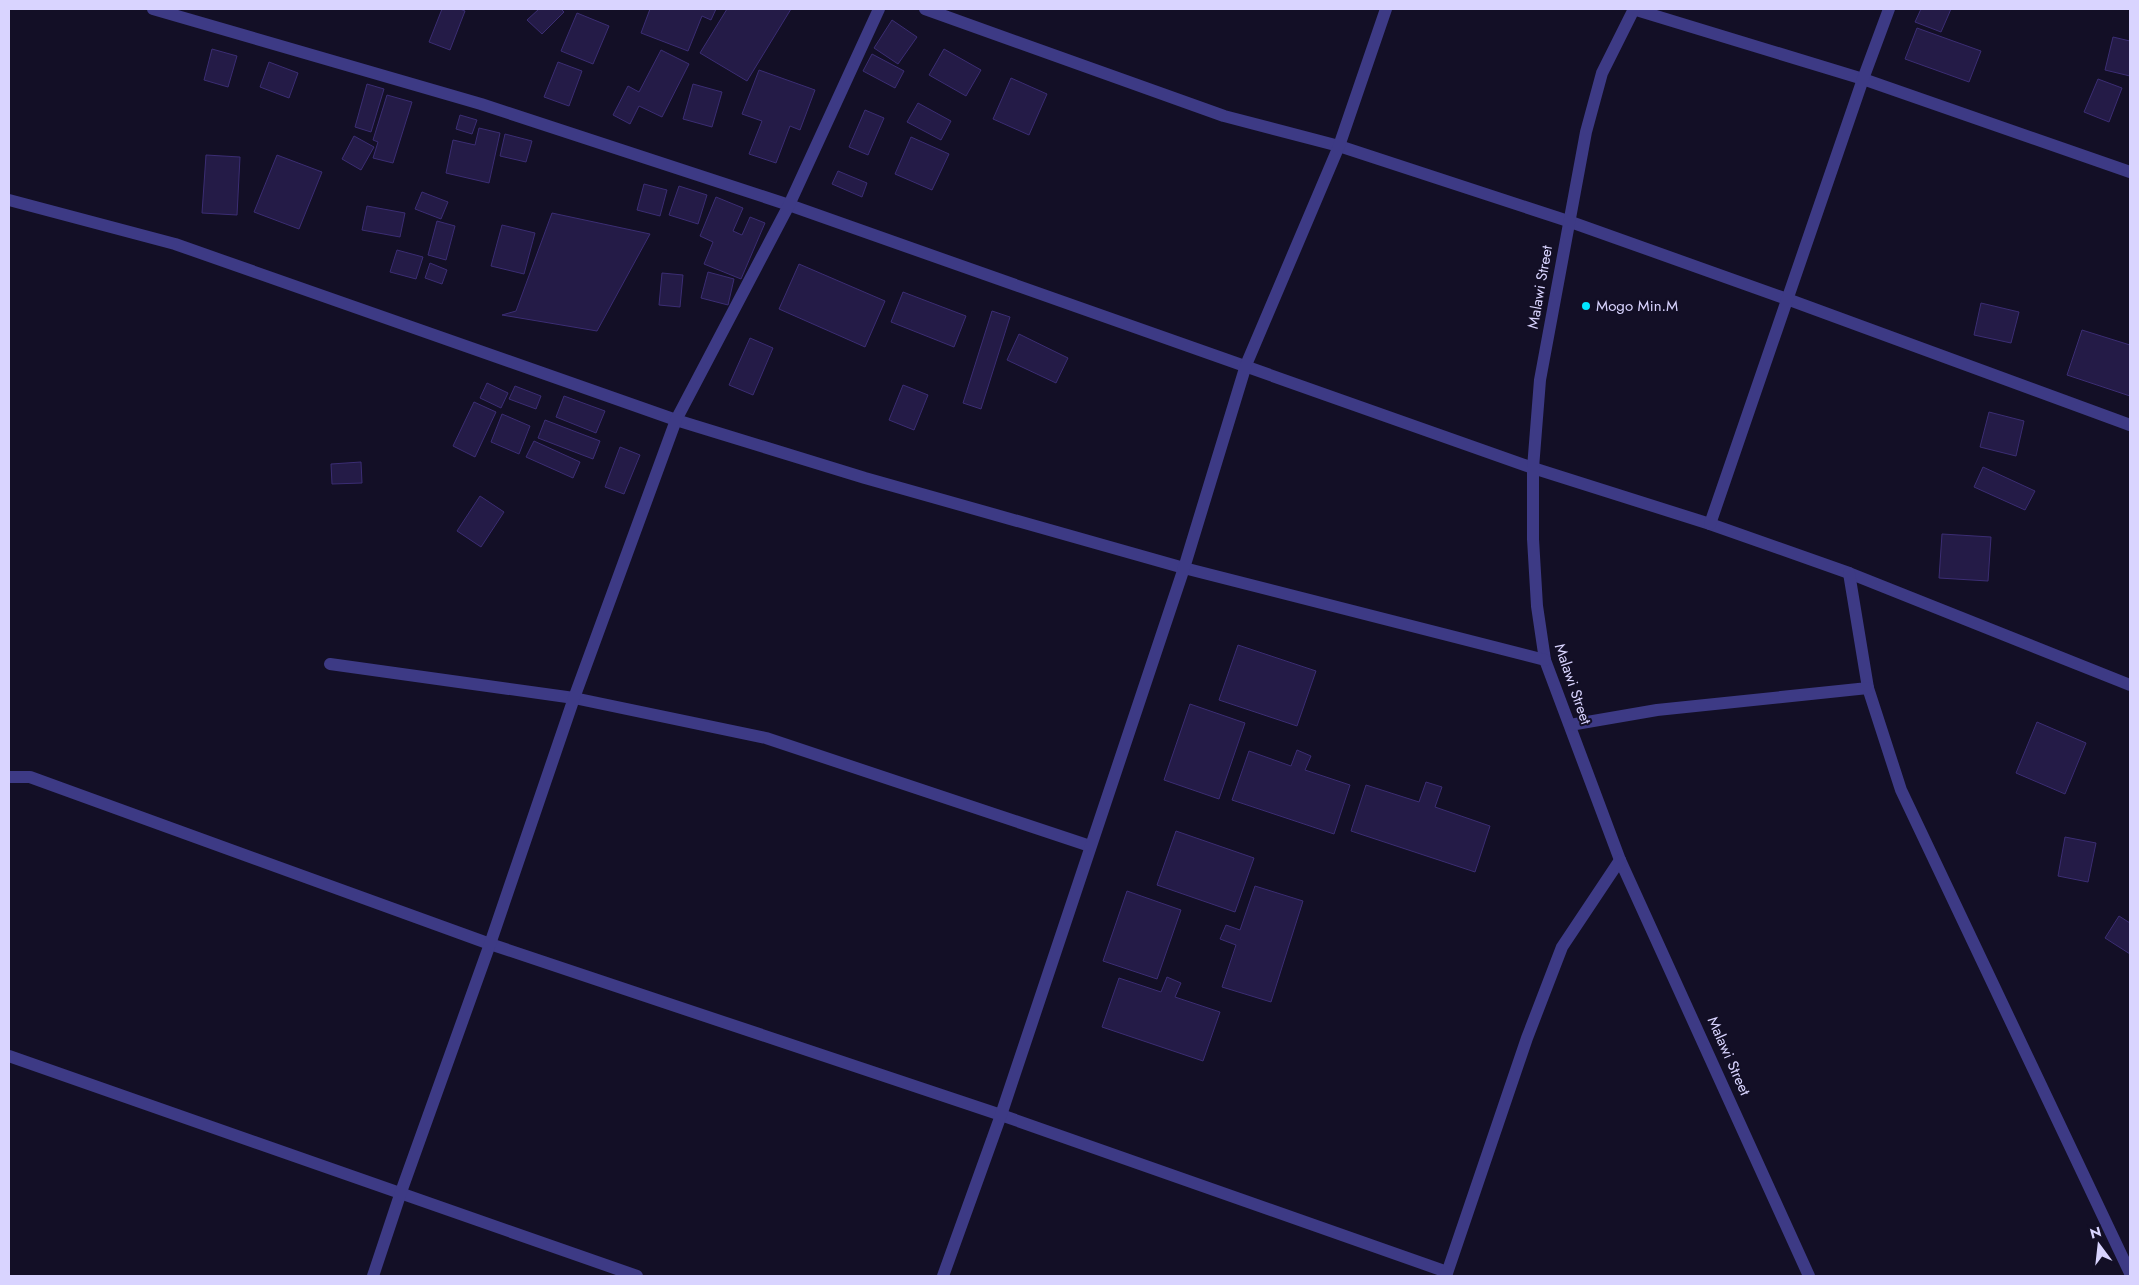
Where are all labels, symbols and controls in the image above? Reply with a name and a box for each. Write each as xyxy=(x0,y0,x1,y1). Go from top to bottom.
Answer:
street label: Malawi Street xyxy=(1522,243,1558,330)
place label: Mogo Min.M xyxy=(1596,295,1678,317)
marker: Mogo Min.M xyxy=(1580,300,1592,312)
street label: Malawi Street xyxy=(1549,641,1597,728)
street label: Malawi Street xyxy=(1702,1013,1756,1099)
north arrow xyxy=(2074,1220,2124,1270)
text: N xyxy=(2088,1221,2104,1244)

